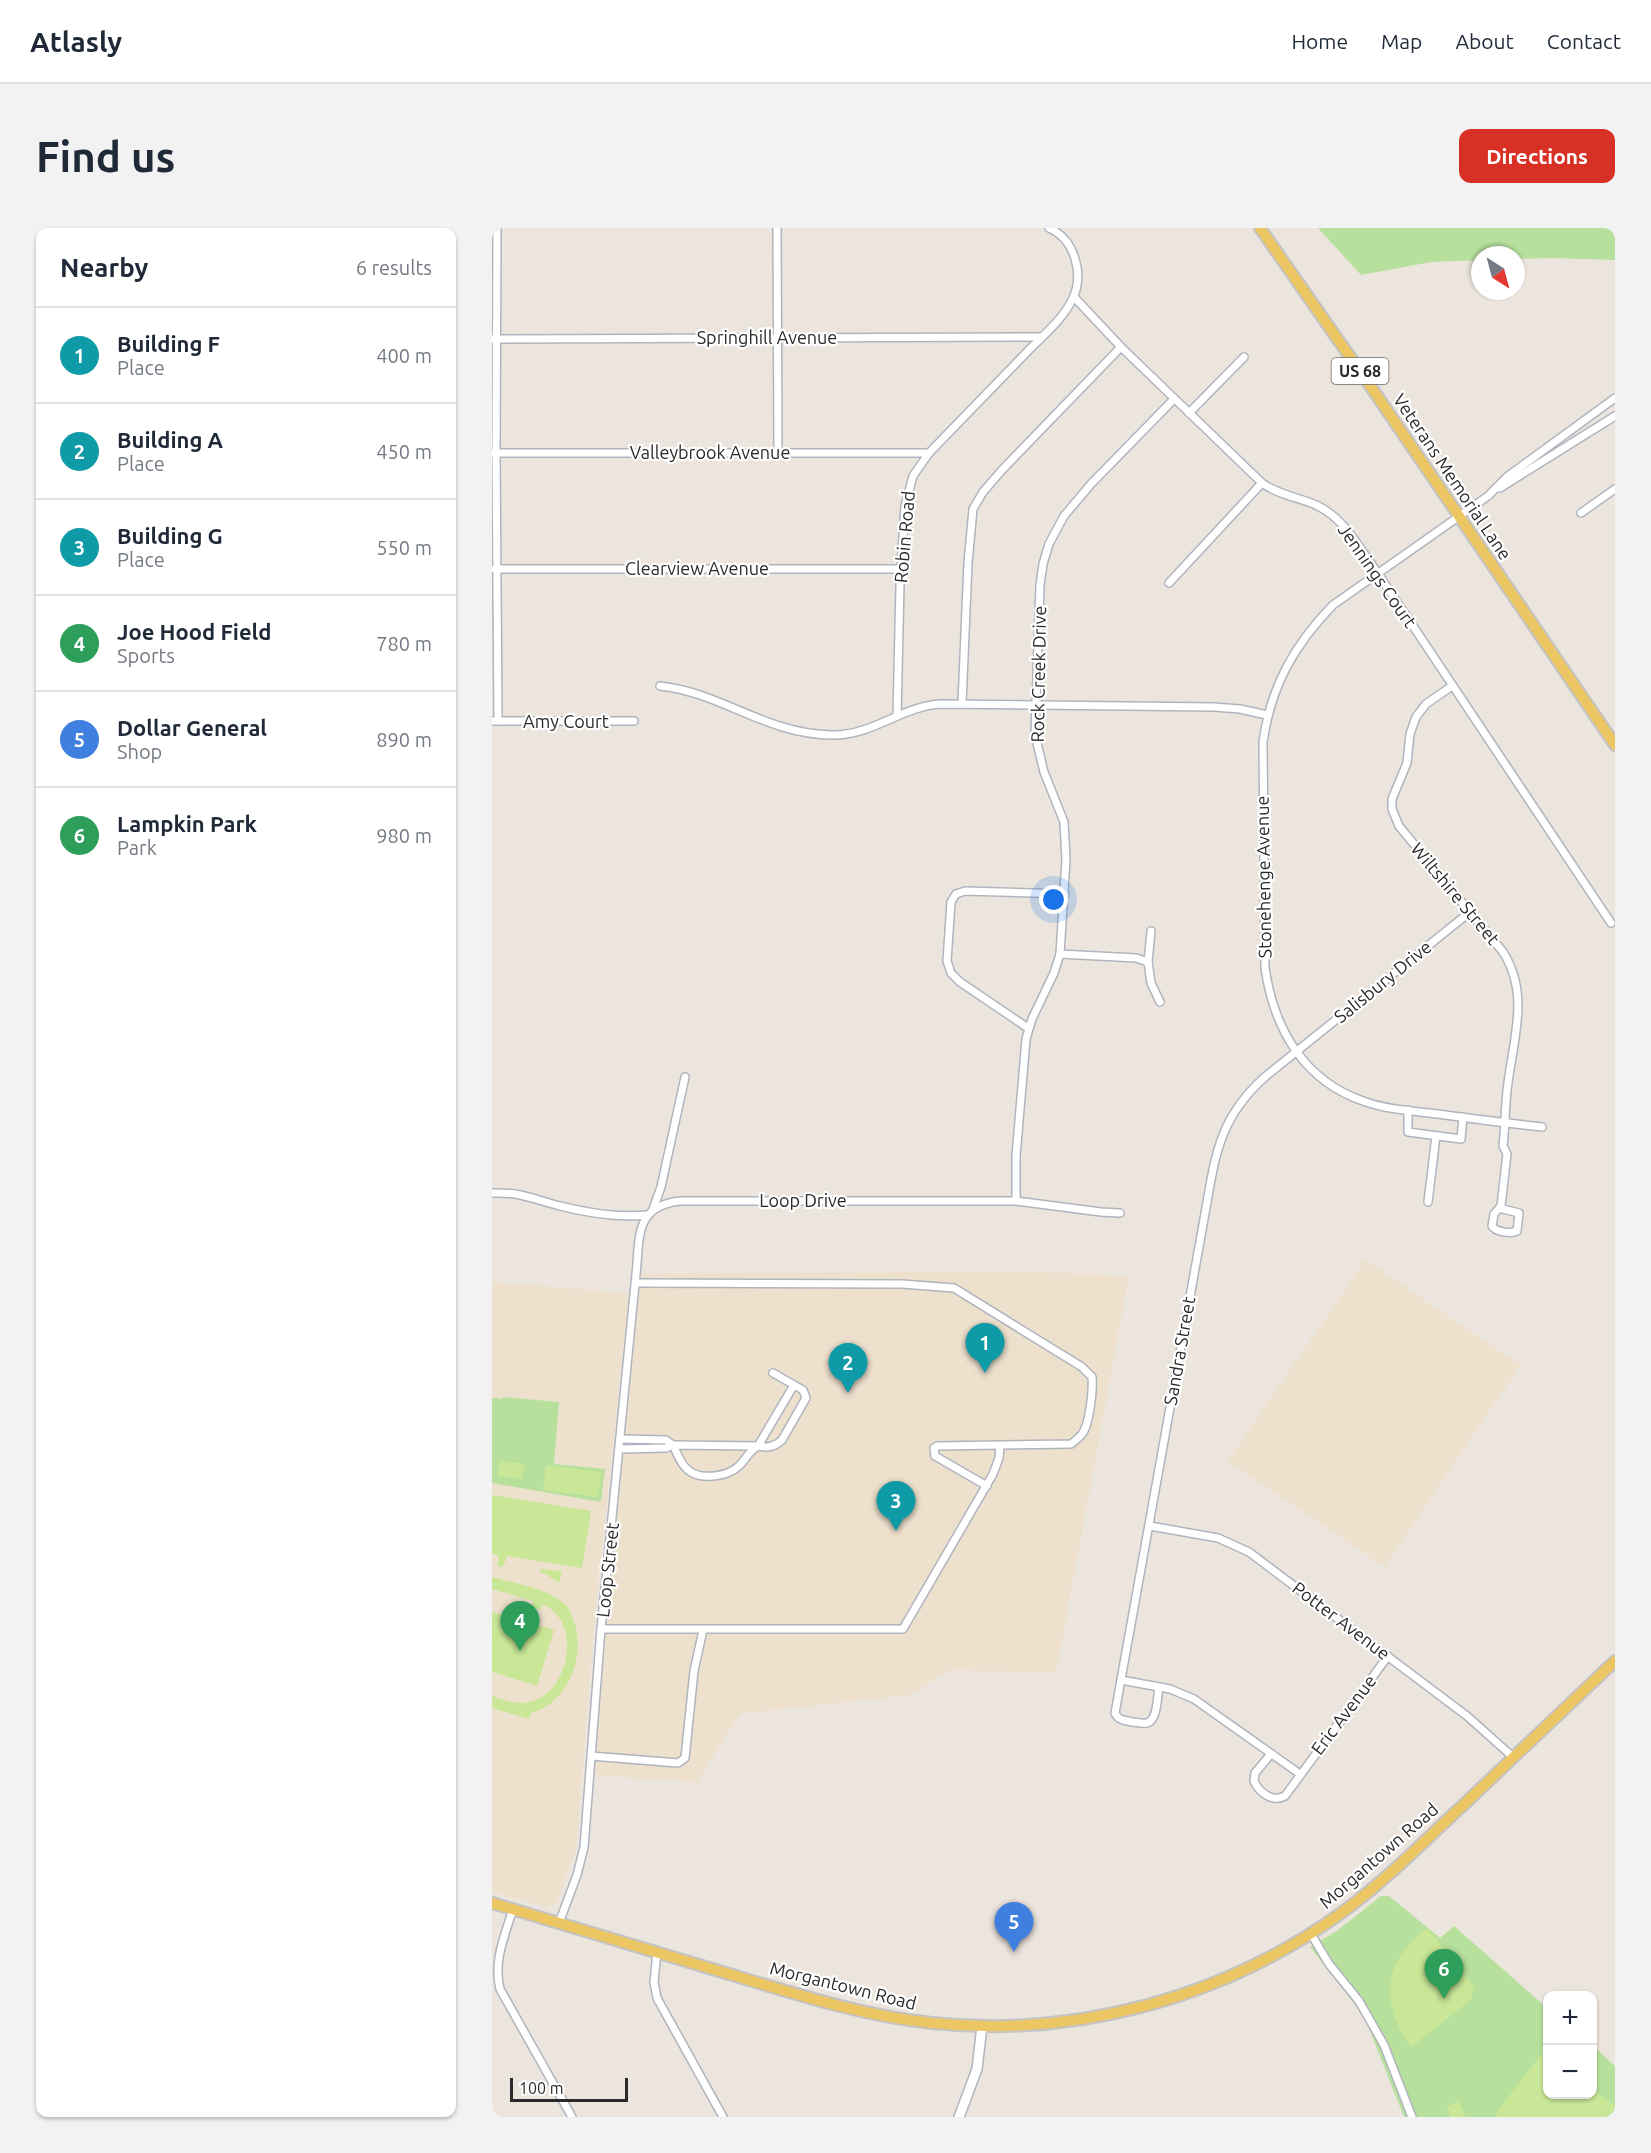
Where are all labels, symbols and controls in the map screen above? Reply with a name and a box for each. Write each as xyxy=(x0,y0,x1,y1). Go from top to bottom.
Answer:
text: Atlasly xyxy=(30,26,122,57)
text: Home xyxy=(1291,29,1348,53)
text: Map xyxy=(1381,29,1422,53)
text: About xyxy=(1455,29,1514,53)
text: Contact xyxy=(1547,29,1621,53)
button: Directions xyxy=(1459,129,1615,183)
text: Find us xyxy=(36,133,175,180)
north arrow xyxy=(1471,246,1525,300)
text: Nearby xyxy=(60,253,148,282)
text: 6 results xyxy=(356,256,432,279)
street label: Springhill Avenue xyxy=(697,327,837,347)
text: Building F xyxy=(117,331,220,356)
text: 1 xyxy=(74,344,85,367)
text: 400 m xyxy=(376,344,432,367)
text: Place xyxy=(117,356,165,379)
road number: US 68 xyxy=(1332,358,1388,384)
street label: Veterans Memorial Lane xyxy=(1390,390,1516,563)
text: Building A xyxy=(117,427,223,452)
text: 2 xyxy=(74,440,85,463)
text: 450 m xyxy=(376,440,432,463)
street label: Valleybrook Avenue xyxy=(630,442,790,462)
text: Place xyxy=(117,452,165,475)
street label: Robin Road xyxy=(890,490,918,584)
street label: Jennings Court xyxy=(1335,520,1421,631)
text: Building G xyxy=(117,523,223,548)
text: 3 xyxy=(74,536,85,559)
text: 550 m xyxy=(376,536,432,559)
text: Place xyxy=(117,548,165,571)
street label: Clearview Avenue xyxy=(625,558,769,578)
street label: Rock Creek Drive xyxy=(1027,605,1049,743)
text: Joe Hood Field xyxy=(117,619,271,644)
text: 4 xyxy=(74,632,85,655)
text: 780 m xyxy=(376,632,432,655)
text: Sports xyxy=(117,644,175,667)
street label: Amy Court xyxy=(523,711,609,731)
text: Dollar General xyxy=(117,715,267,740)
text: 5 xyxy=(74,728,85,751)
text: 890 m xyxy=(376,728,432,751)
text: Shop xyxy=(117,740,162,763)
street label: Stonehenge Avenue xyxy=(1252,795,1274,959)
text: Lampkin Park xyxy=(117,811,257,836)
text: 6 xyxy=(74,824,85,847)
text: 980 m xyxy=(376,824,432,847)
text: Park xyxy=(117,836,157,859)
street label: Wiltshire Street xyxy=(1407,838,1504,948)
your location xyxy=(1039,885,1068,914)
street label: Salisbury Drive xyxy=(1330,936,1435,1026)
street label: Loop Drive xyxy=(759,1190,847,1210)
street label: Sandra Street xyxy=(1160,1295,1198,1407)
pin: 1 xyxy=(966,1324,1004,1373)
pin: 2 xyxy=(828,1344,868,1393)
pin: 3 xyxy=(876,1482,916,1531)
street label: Loop Street xyxy=(592,1522,622,1618)
street label: Potter Avenue xyxy=(1289,1577,1394,1663)
pin: 4 xyxy=(501,1602,540,1651)
street label: Eric Avenue xyxy=(1307,1671,1380,1758)
street label: Morgantown Road xyxy=(1315,1798,1442,1912)
pin: 5 xyxy=(994,1902,1034,1952)
pin: 6 xyxy=(1424,1950,1464,1999)
street label: Morgantown Road xyxy=(768,1957,919,2013)
map controls xyxy=(1543,1991,1597,2099)
button: + xyxy=(1543,1991,1597,2045)
button: − xyxy=(1543,2045,1597,2099)
scale bar xyxy=(510,2075,628,2102)
text: 100 m xyxy=(519,2079,564,2097)

